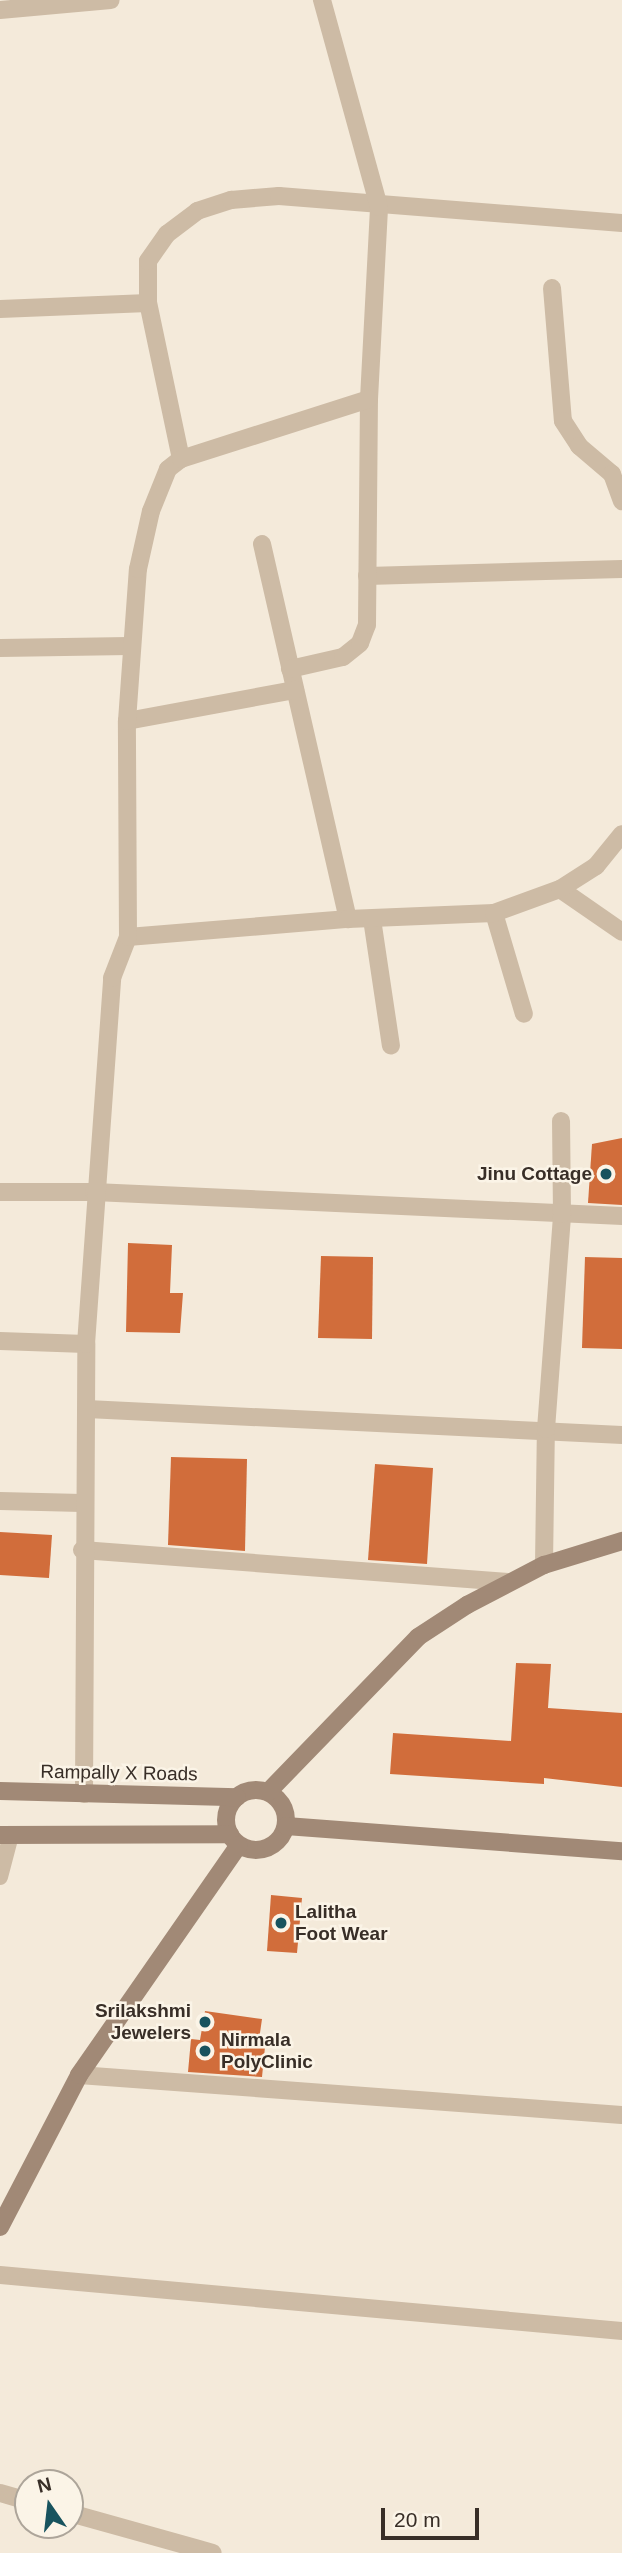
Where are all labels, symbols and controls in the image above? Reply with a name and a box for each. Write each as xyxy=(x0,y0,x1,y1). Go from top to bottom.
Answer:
place label: Jinu Cottage xyxy=(477,1163,592,1185)
marker: Jinu Cottage xyxy=(598,1166,614,1182)
street label: Rampally X Roads xyxy=(40,1760,198,1786)
place label: Lalitha Foot Wear xyxy=(295,1901,388,1945)
marker: Lalitha Foot Wear xyxy=(273,1915,289,1931)
place label: Srilakshmi Jewelers xyxy=(95,2000,191,2044)
marker: Srilakshmi Jewelers xyxy=(197,2014,213,2030)
place label: Nirmala PolyClinic xyxy=(221,2029,313,2073)
marker: Nirmala PolyClinic xyxy=(195,2041,215,2061)
north arrow xyxy=(14,2469,84,2539)
text: N xyxy=(35,2473,53,2497)
scale bar xyxy=(384,2494,482,2538)
text: 20 m xyxy=(394,2508,441,2531)

